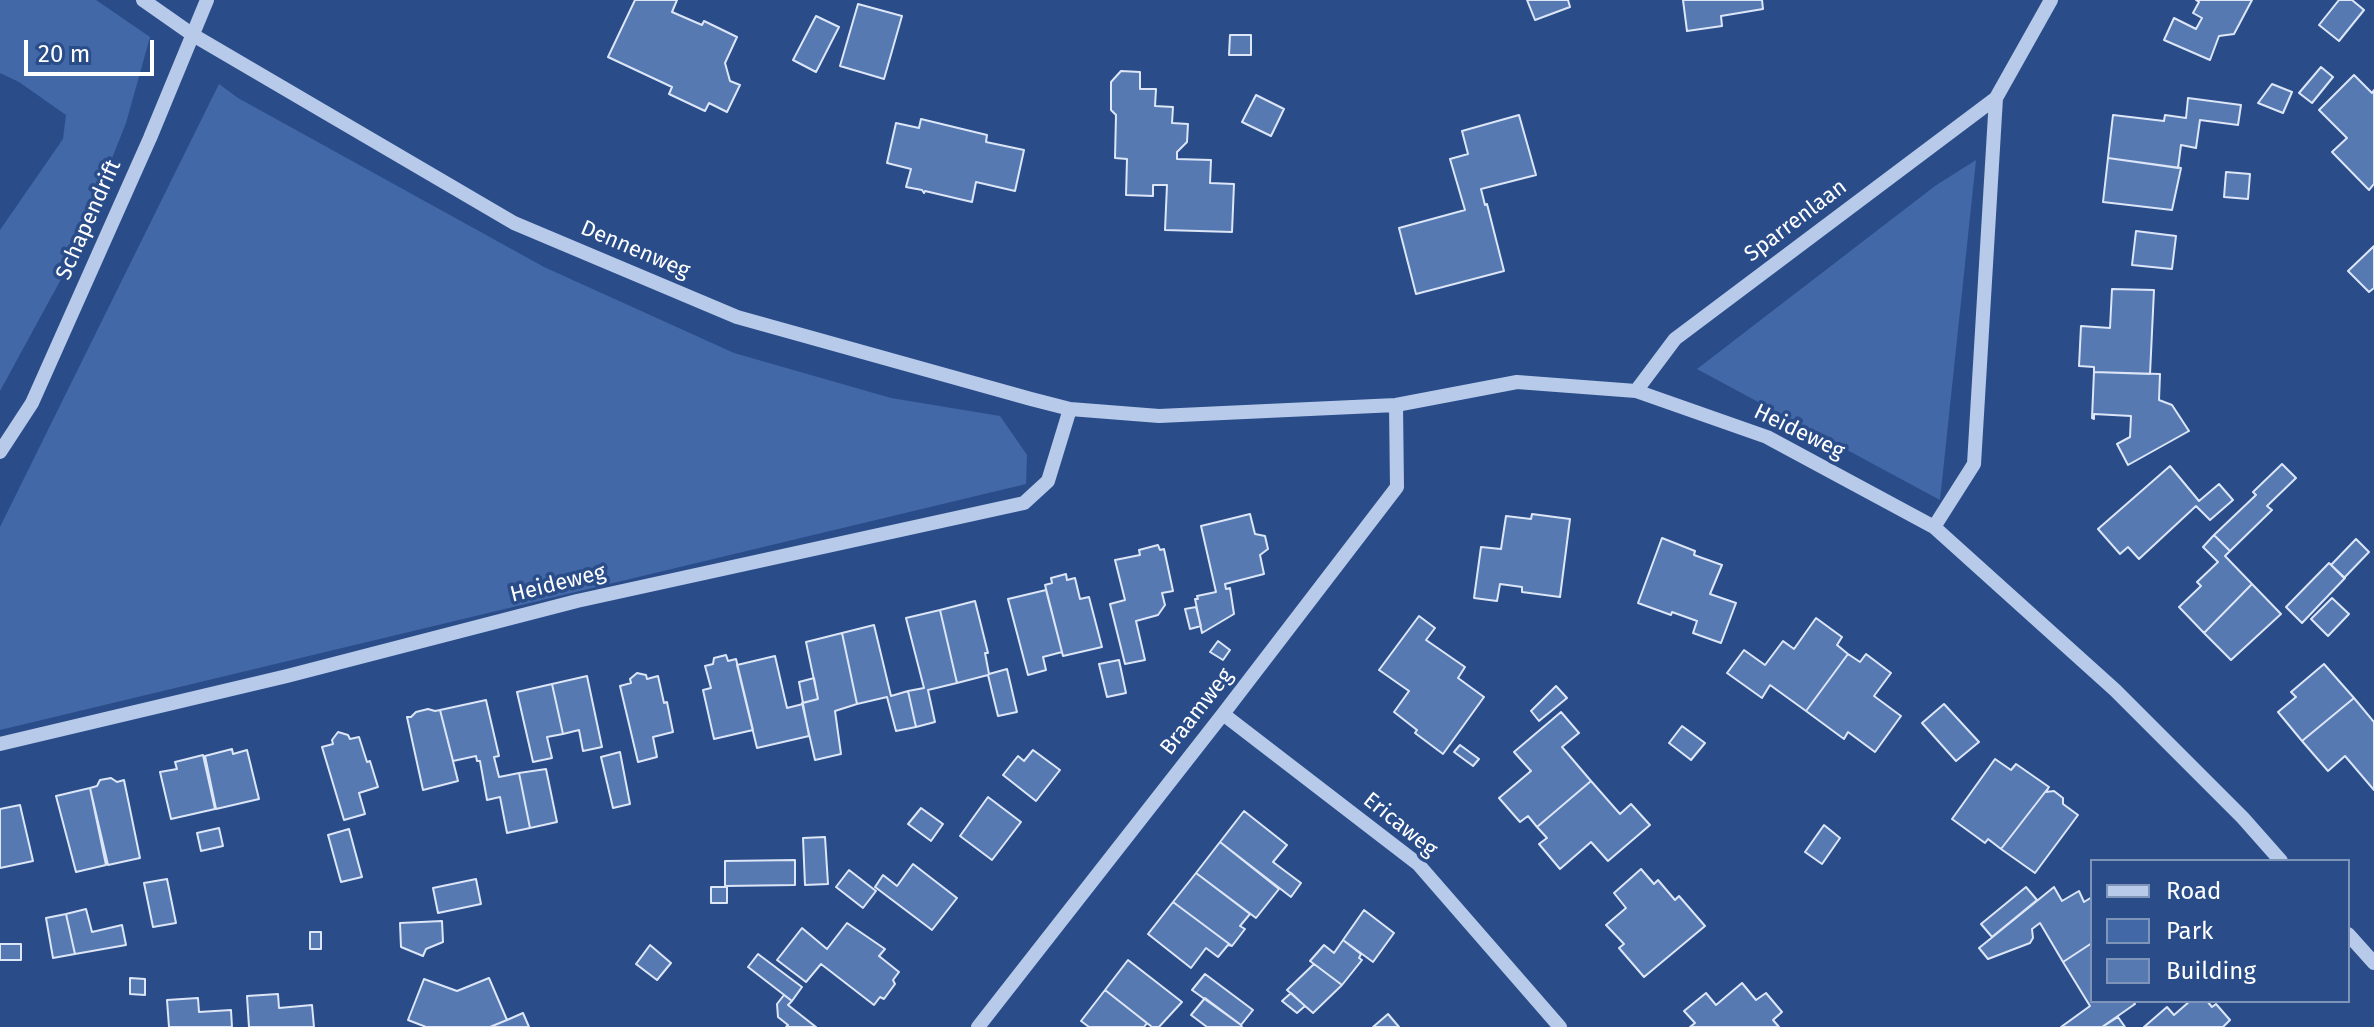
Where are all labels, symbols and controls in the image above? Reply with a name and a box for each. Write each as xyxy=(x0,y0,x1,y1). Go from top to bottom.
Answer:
scale bar xyxy=(28,24,158,74)
text: 20 m xyxy=(38,40,90,68)
street label: Schapendrift xyxy=(51,156,127,284)
street label: Sparrenlaan xyxy=(1740,174,1852,268)
street label: Dennenweg xyxy=(576,215,694,285)
street label: Heideweg xyxy=(1749,399,1849,465)
street label: Heideweg xyxy=(508,559,608,609)
street label: Braamweg xyxy=(1155,663,1239,761)
street label: Ericaweg xyxy=(1358,787,1442,863)
legend xyxy=(2090,859,2350,1003)
text: Road xyxy=(2166,877,2221,905)
text: Park xyxy=(2166,917,2213,945)
text: Building xyxy=(2166,957,2256,985)

